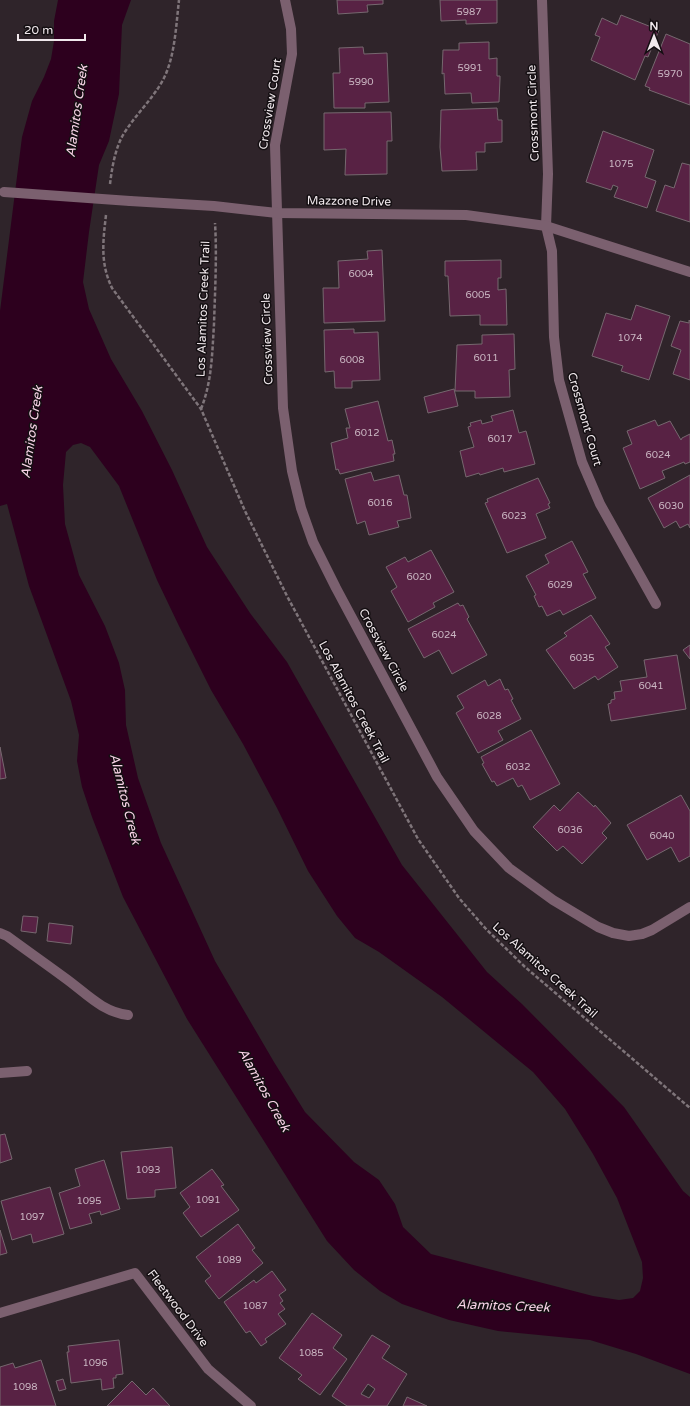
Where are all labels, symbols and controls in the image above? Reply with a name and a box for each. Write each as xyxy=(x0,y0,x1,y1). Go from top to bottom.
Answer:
house number: 5987 xyxy=(456,6,482,18)
scale bar xyxy=(18,16,85,42)
north arrow xyxy=(634,16,674,56)
text: N xyxy=(650,20,658,33)
text: 20 m xyxy=(24,23,53,37)
street label: Crossview Court xyxy=(256,57,284,151)
house number: 5991 xyxy=(457,62,483,74)
water label: Alamitos Creek xyxy=(63,63,92,158)
street label: Crossmont Circle xyxy=(524,64,542,162)
house number: 5970 xyxy=(657,68,683,80)
house number: 5990 xyxy=(348,76,374,88)
house number: 1075 xyxy=(608,158,634,170)
street label: Mazzone Drive xyxy=(307,193,391,209)
street label: Los Alamitos Creek Trail xyxy=(194,241,212,377)
house number: 6004 xyxy=(348,268,374,280)
house number: 6005 xyxy=(465,289,491,301)
street label: Crossview Circle xyxy=(258,293,276,385)
house number: 1074 xyxy=(617,332,643,344)
house number: 6011 xyxy=(473,352,499,364)
house number: 6008 xyxy=(339,354,365,366)
street label: Crossmont Court xyxy=(565,371,605,468)
water label: Alamitos Creek xyxy=(18,384,47,479)
house number: 6012 xyxy=(354,427,380,439)
house number: 6017 xyxy=(487,433,513,445)
house number: 6024 xyxy=(645,449,671,461)
house number: 6016 xyxy=(367,497,393,509)
house number: 6030 xyxy=(658,500,684,512)
house number: 6023 xyxy=(501,510,527,522)
house number: 6020 xyxy=(406,571,432,583)
house number: 6029 xyxy=(547,579,573,591)
street label: Crossview Circle xyxy=(356,606,412,694)
house number: 6024 xyxy=(431,629,457,641)
street label: Los Alamitos Creek Trail xyxy=(316,639,392,765)
house number: 6035 xyxy=(569,652,595,664)
house number: 6041 xyxy=(638,680,664,692)
house number: 6028 xyxy=(476,710,502,722)
water label: Alamitos Creek xyxy=(106,752,144,847)
house number: 6032 xyxy=(505,761,531,773)
house number: 6036 xyxy=(557,824,583,836)
house number: 6040 xyxy=(649,830,675,842)
street label: Los Alamitos Creek Trail xyxy=(490,919,600,1021)
water label: Alamitos Creek xyxy=(234,1045,294,1135)
house number: 1093 xyxy=(135,1164,161,1176)
house number: 1091 xyxy=(195,1194,221,1206)
house number: 1095 xyxy=(76,1195,102,1207)
house number: 1097 xyxy=(19,1211,45,1223)
house number: 1089 xyxy=(216,1254,242,1266)
street label: Fleetwood Drive xyxy=(145,1267,212,1349)
water label: Alamitos Creek xyxy=(456,1296,551,1316)
house number: 1087 xyxy=(242,1300,268,1312)
house number: 1085 xyxy=(298,1347,324,1359)
house number: 1096 xyxy=(82,1357,108,1369)
house number: 1098 xyxy=(12,1381,38,1393)

